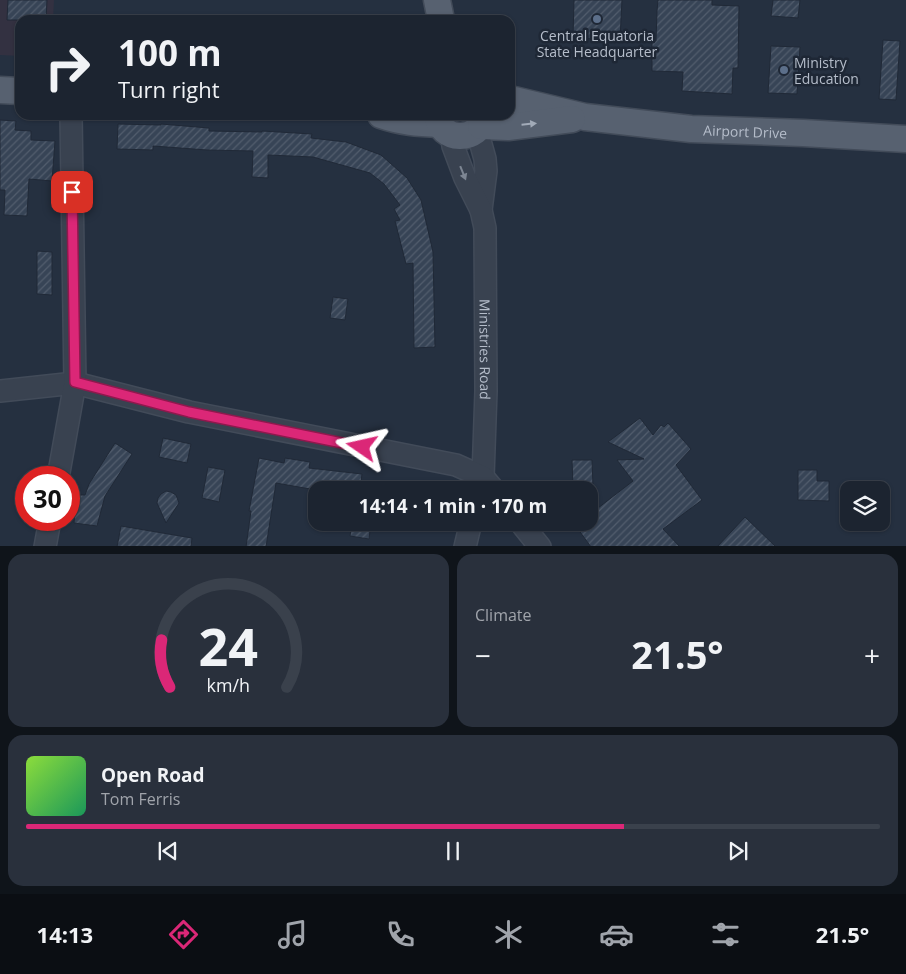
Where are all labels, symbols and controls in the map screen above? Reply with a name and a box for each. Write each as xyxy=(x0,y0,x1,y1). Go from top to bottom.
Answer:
marker: Central Equatoria State Headquarter xyxy=(591,13,603,25)
place label: Central Equatoria State Headquarter xyxy=(537,26,658,61)
text: 100 m xyxy=(118,29,222,76)
icon: right xyxy=(35,35,100,100)
place label: Ministry Education xyxy=(794,53,859,88)
marker: Ministry Education xyxy=(778,64,790,76)
text: Turn right xyxy=(118,74,220,104)
one-way arrow xyxy=(522,120,538,128)
street label: Airport Drive xyxy=(703,120,788,142)
one-way arrow xyxy=(459,166,467,181)
pin xyxy=(51,171,93,213)
icon: arrive xyxy=(58,178,86,206)
street label: Ministries Road xyxy=(476,299,496,400)
position arrow xyxy=(335,420,387,472)
speed limit sign: 30 xyxy=(15,466,80,531)
map controls xyxy=(840,481,890,531)
button: layers xyxy=(840,481,890,531)
text: 14:14 · 1 min · 170 m xyxy=(359,493,547,519)
text: Climate xyxy=(475,604,532,626)
text: 24 xyxy=(199,610,258,681)
text: 21.5° xyxy=(631,628,724,680)
text: − xyxy=(475,636,491,674)
text: + xyxy=(864,636,880,674)
text: km/h xyxy=(207,673,250,697)
text: Open Road xyxy=(101,762,205,788)
text: Tom Ferris xyxy=(101,788,180,810)
icon: previous xyxy=(154,837,182,865)
icon: pause xyxy=(439,837,467,865)
icon: next xyxy=(724,837,752,865)
icon: directions xyxy=(166,917,201,952)
icon: music xyxy=(275,917,310,952)
icon: phone xyxy=(383,917,418,952)
icon: climate xyxy=(491,917,526,952)
icon: car xyxy=(599,917,634,952)
icon: filters xyxy=(708,917,743,952)
text: 14:13 xyxy=(37,919,93,949)
text: 21.5° xyxy=(816,919,869,949)

